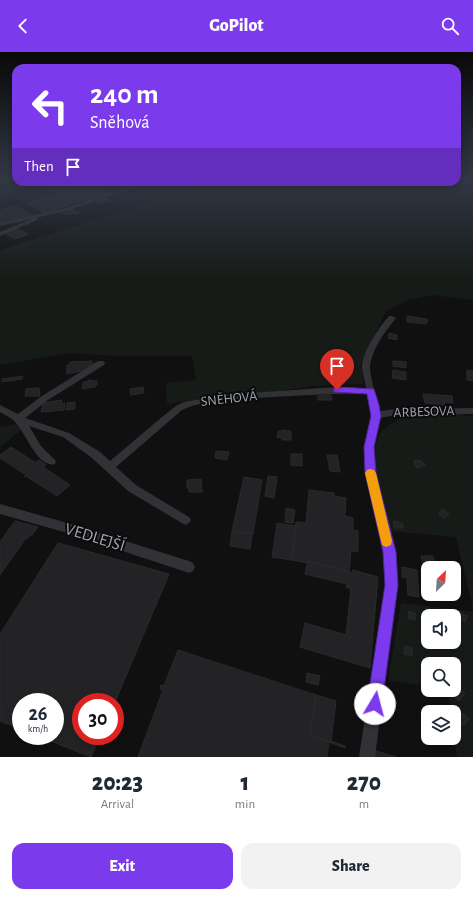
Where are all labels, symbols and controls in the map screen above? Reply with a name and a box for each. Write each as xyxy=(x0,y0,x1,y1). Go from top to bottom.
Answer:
icon: back xyxy=(12,15,34,37)
icon: search xyxy=(439,15,461,37)
text: GoPilot xyxy=(209,17,264,35)
icon: left xyxy=(24,80,76,132)
text: 240 m xyxy=(90,81,159,109)
text: Sněhová xyxy=(90,114,150,132)
icon: arrive xyxy=(62,156,84,178)
text: Then xyxy=(24,159,54,174)
pin xyxy=(320,349,354,390)
icon: arrive xyxy=(326,355,348,377)
street label: SNĚHOVÁ xyxy=(200,386,258,409)
street label: ARBESOVA xyxy=(393,404,455,420)
street label: VEDLEJŠÍ xyxy=(63,519,128,554)
north arrow xyxy=(421,561,461,601)
map controls xyxy=(421,561,461,745)
button: sound xyxy=(421,609,461,649)
button: search xyxy=(421,657,461,697)
position arrow xyxy=(354,683,396,725)
speed limit sign: 30 xyxy=(72,693,124,745)
text: 26 xyxy=(28,704,48,724)
button: layers xyxy=(421,705,461,745)
text: km/h xyxy=(28,724,48,734)
text: 20:23 xyxy=(92,771,143,795)
text: 1 xyxy=(241,771,249,795)
text: 270 xyxy=(347,771,381,795)
text: Arrival xyxy=(101,798,134,811)
text: min xyxy=(235,798,255,811)
text: m xyxy=(359,798,369,811)
button: Exit xyxy=(12,843,233,889)
button: Share xyxy=(241,843,461,889)

